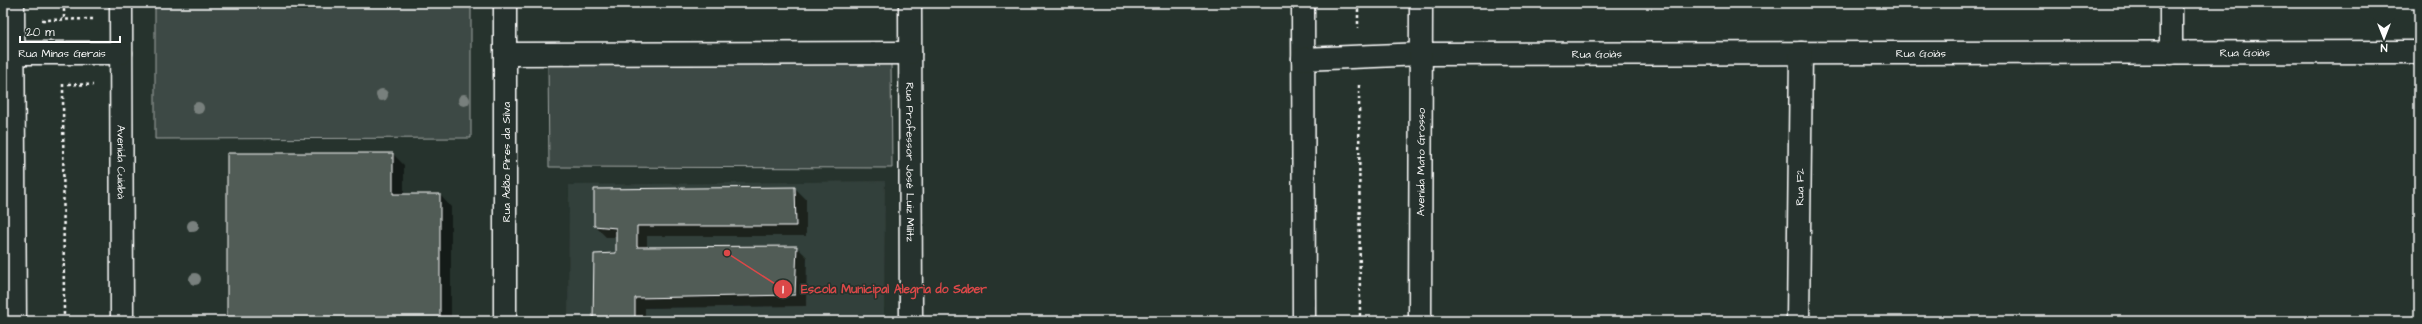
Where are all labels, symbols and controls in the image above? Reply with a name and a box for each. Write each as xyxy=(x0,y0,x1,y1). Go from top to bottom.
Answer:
scale bar xyxy=(20,18,120,44)
north arrow xyxy=(2364,18,2404,58)
text: 20 m xyxy=(26,24,55,41)
text: N xyxy=(2380,40,2387,55)
street label: Rua Goiás xyxy=(1896,45,1946,61)
street label: Rua Goiás xyxy=(2220,45,2270,60)
street label: Rua Minas Gerais xyxy=(18,46,106,61)
street label: Rua Goiás xyxy=(1572,46,1622,61)
street label: Rua Professor José Luiz Militz xyxy=(903,82,918,242)
street label: Rua Adão Pires da Silva xyxy=(499,101,514,222)
street label: Avenida Mato Grosso xyxy=(1413,107,1428,216)
street label: Avenida Cuiabá xyxy=(114,125,129,199)
street label: Rua F2 xyxy=(1792,168,1807,206)
callout: Escola Municipal Alegria do Saber xyxy=(773,277,995,301)
text: 1 xyxy=(782,281,784,298)
text: Escola Municipal Alegria do Saber xyxy=(801,281,987,300)

